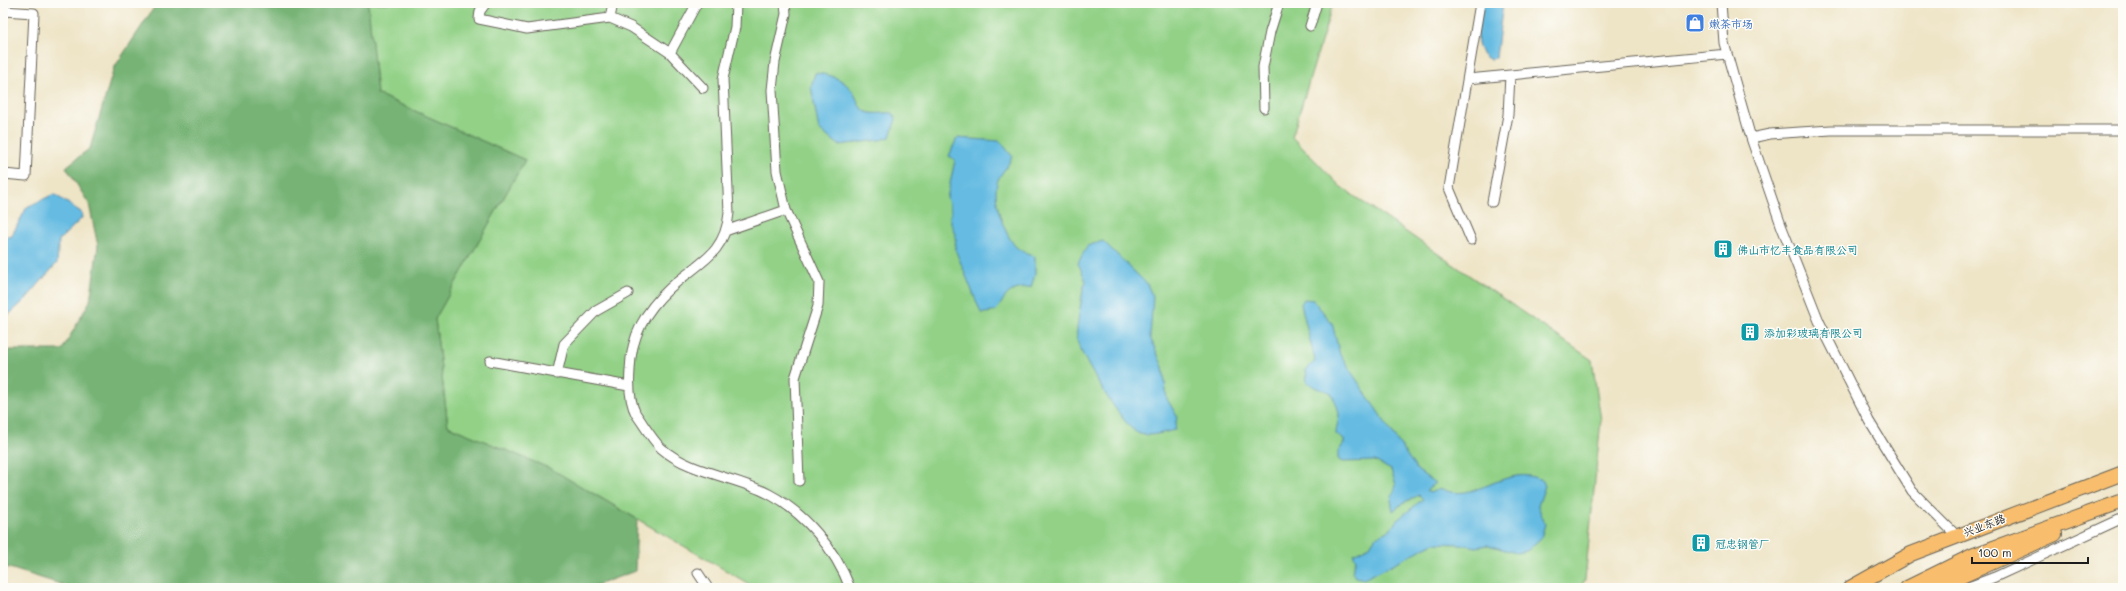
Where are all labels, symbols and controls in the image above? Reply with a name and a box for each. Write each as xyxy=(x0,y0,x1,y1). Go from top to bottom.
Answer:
shop icon: 嫩茶市场 xyxy=(1684,12,1706,34)
place label: 嫩茶市场 xyxy=(1709,16,1753,31)
building icon: 佛山市忆丰食品有限公司 xyxy=(1712,238,1734,260)
place label: 佛山市忆丰食品有限公司 xyxy=(1737,242,1858,257)
building icon: 添加彩玻璃有限公司 xyxy=(1739,321,1761,343)
place label: 添加彩玻璃有限公司 xyxy=(1764,325,1863,340)
street label: 兴业东路 xyxy=(1961,510,2007,540)
building icon: 冠忠钢管厂 xyxy=(1690,532,1712,554)
place label: 冠忠钢管厂 xyxy=(1715,536,1770,551)
scale bar xyxy=(1972,539,2088,565)
text: 100 m xyxy=(1978,544,2012,560)

